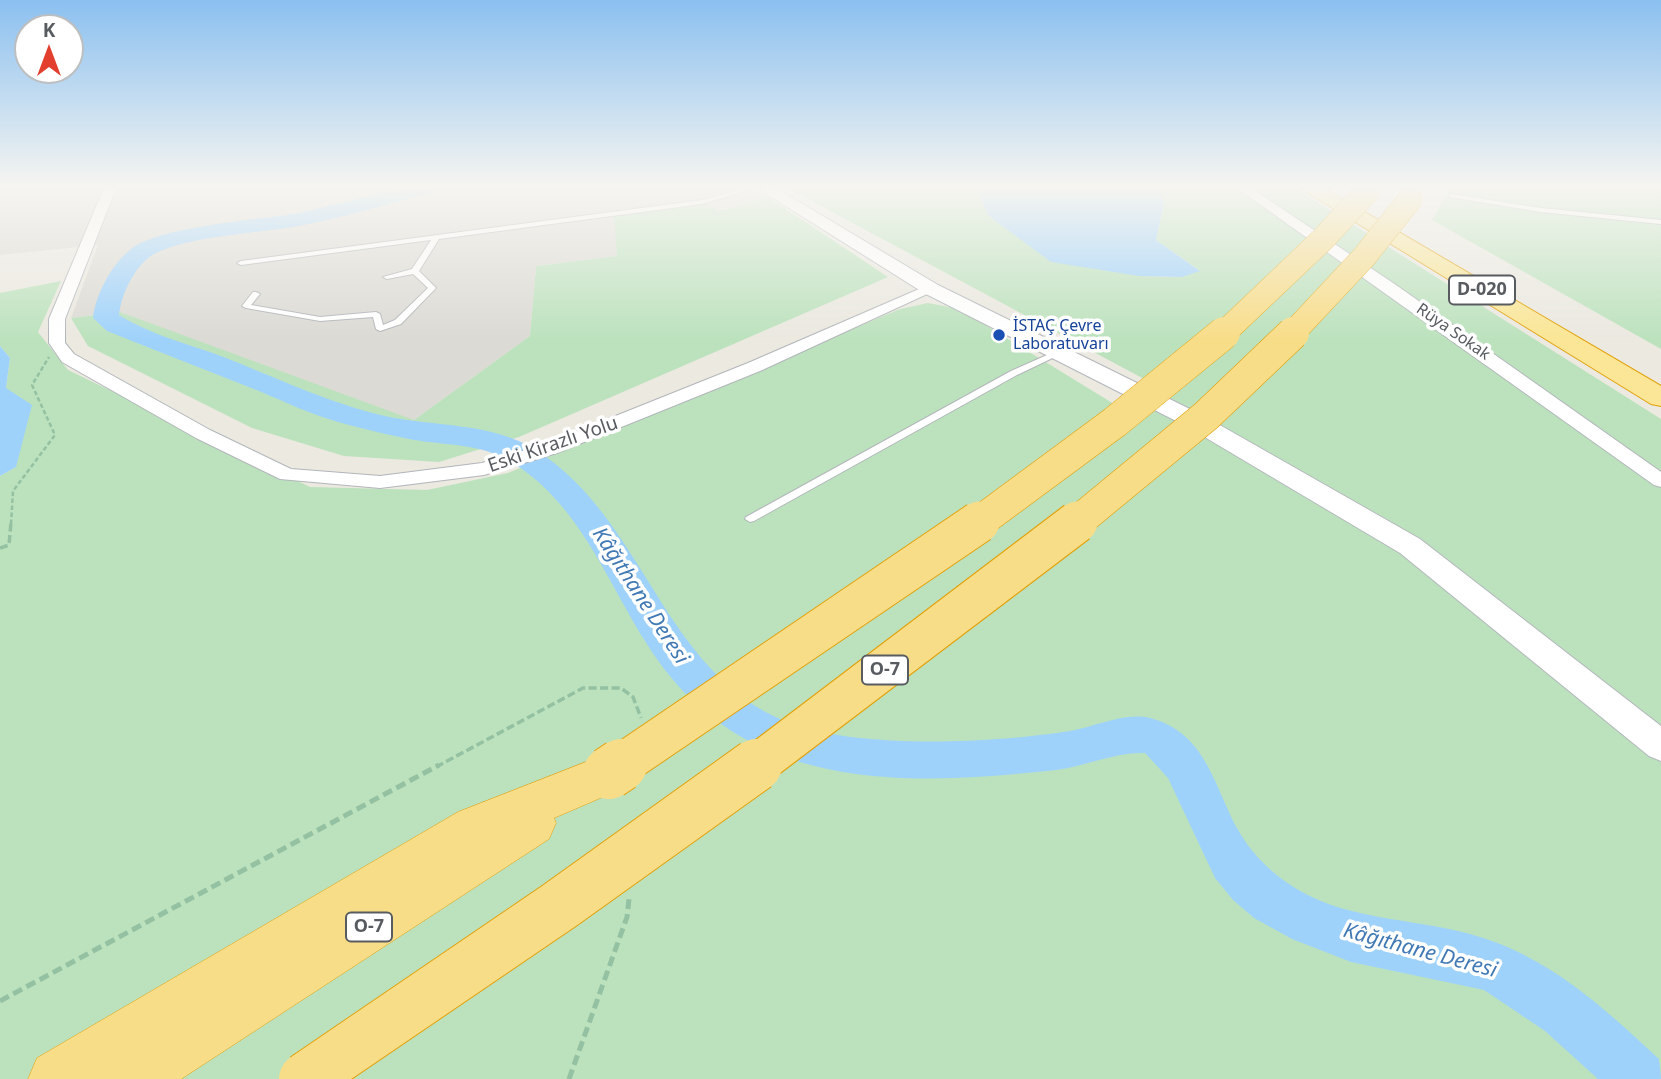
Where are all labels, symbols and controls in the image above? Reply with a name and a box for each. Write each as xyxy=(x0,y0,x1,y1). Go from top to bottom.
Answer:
north arrow xyxy=(14,14,84,84)
text: K xyxy=(43,17,55,43)
road number: D-020 xyxy=(1449,276,1515,304)
street label: Rüya Sokak xyxy=(1412,300,1494,364)
place label: İSTAÇ Çevre Laboratuvarı xyxy=(1013,316,1109,354)
marker: İSTAÇ Çevre Laboratuvarı xyxy=(991,327,1007,343)
street label: Eski Kirazlı Yolu xyxy=(485,412,621,478)
water label: Kâğıthane Deresi xyxy=(586,523,694,669)
road number: O-7 xyxy=(862,656,908,684)
road number: O-7 xyxy=(346,912,392,942)
water label: Kâğıthane Deresi xyxy=(1340,918,1500,984)

